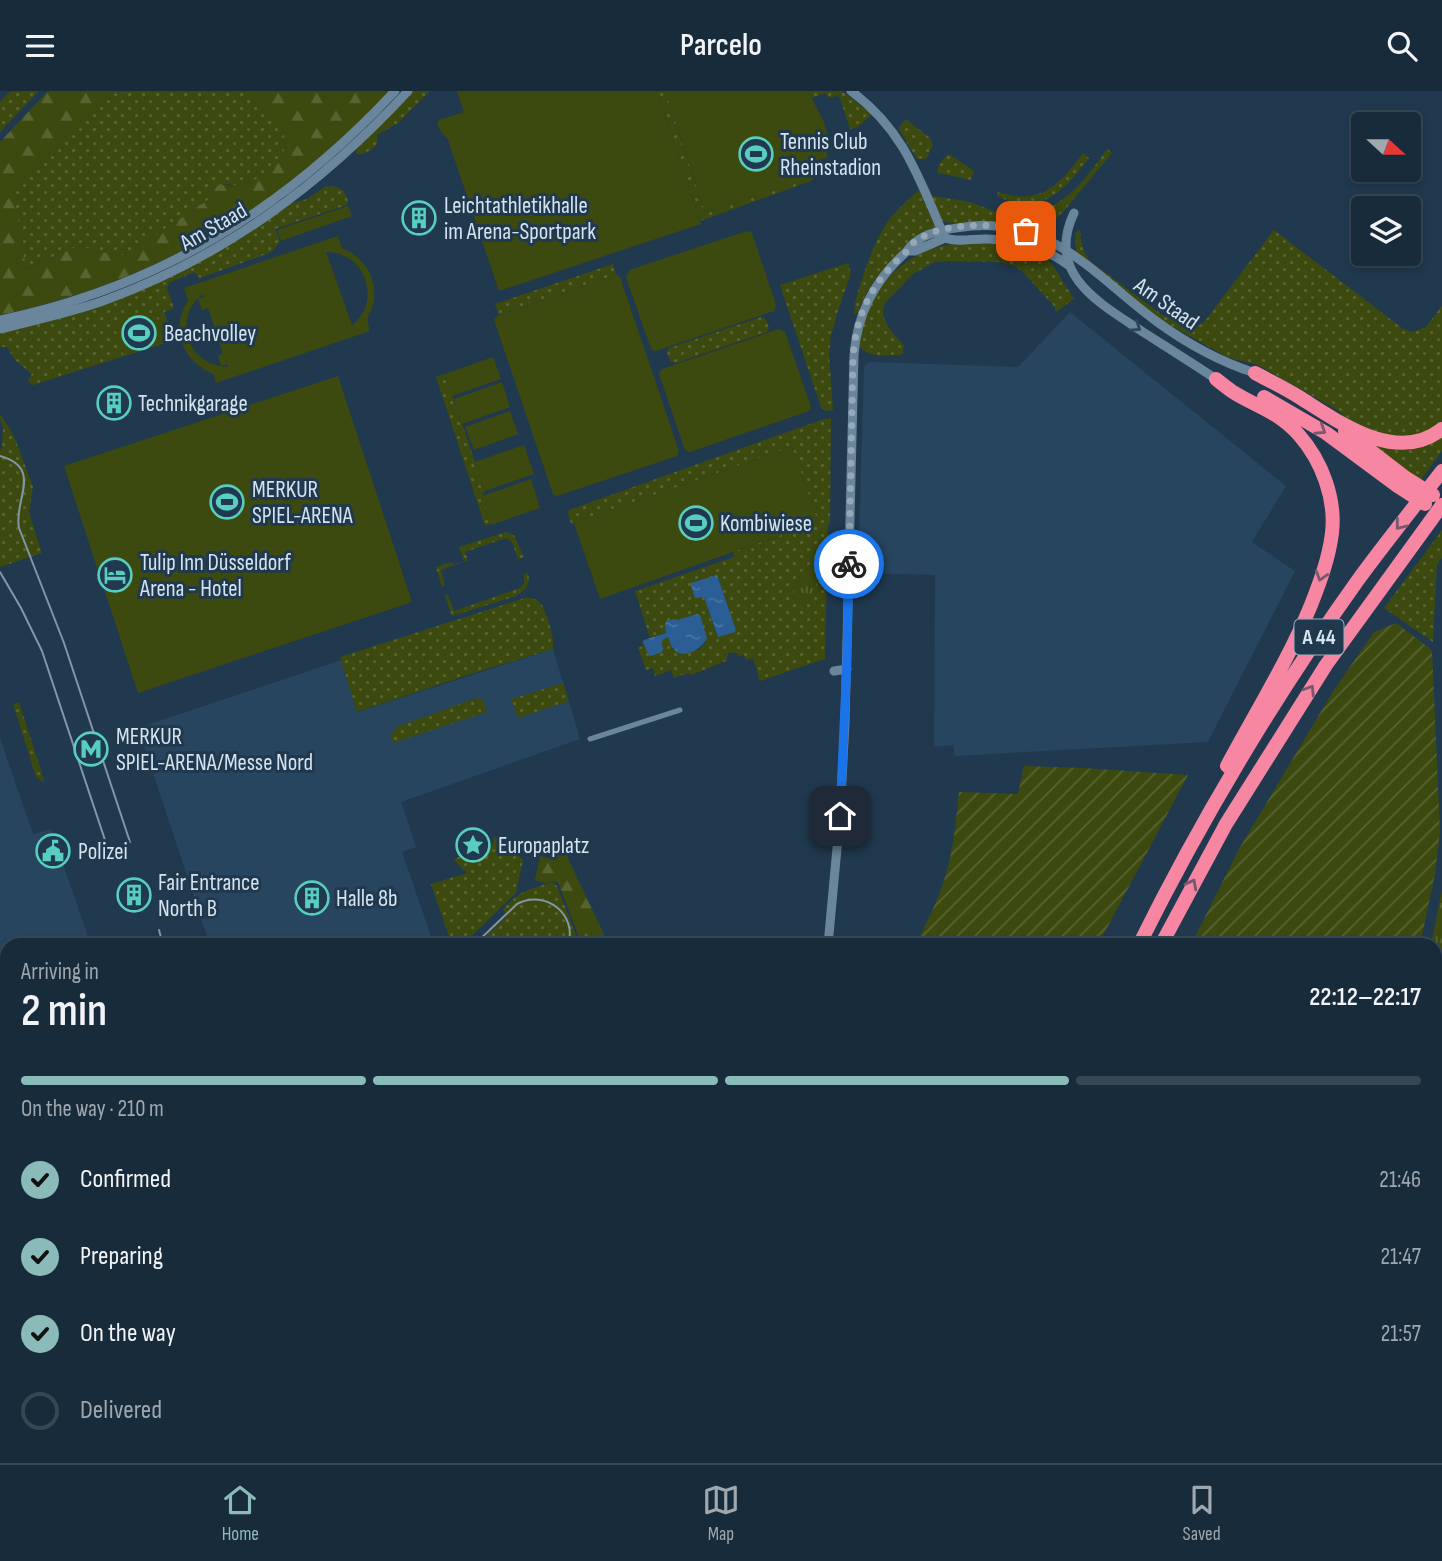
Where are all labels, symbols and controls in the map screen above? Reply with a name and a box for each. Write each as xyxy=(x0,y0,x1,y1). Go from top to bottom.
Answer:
text: Parcelo xyxy=(680,26,762,65)
icon: menu xyxy=(21,27,59,65)
icon: search xyxy=(1383,27,1421,65)
north arrow xyxy=(1351,112,1421,182)
map controls xyxy=(1351,112,1421,266)
place label: Tennis Club Rheinstadion xyxy=(780,128,881,182)
sports icon: Tennis Club Rheinstadion xyxy=(737,135,775,173)
place label: Leichtathletikhalle im Arena-Sportpark xyxy=(444,192,596,246)
button: layers xyxy=(1351,196,1421,266)
street label: Am Staad xyxy=(174,197,252,258)
building icon: Leichtathletikhalle im Arena-Sportpark xyxy=(400,199,438,237)
pin xyxy=(996,201,1056,261)
icon: bag xyxy=(1007,212,1045,250)
street label: Am Staad xyxy=(1128,271,1204,336)
sports icon: Beachvolley xyxy=(120,314,158,352)
one-way arrow xyxy=(1128,319,1141,332)
place label: Beachvolley xyxy=(164,320,256,348)
building icon: Technikgarage xyxy=(95,384,133,422)
place label: Technikgarage xyxy=(138,390,248,418)
one-way arrow xyxy=(1313,422,1326,435)
place label: MERKUR SPIEL-ARENA xyxy=(252,476,353,530)
sports icon: MERKUR SPIEL-ARENA xyxy=(208,483,246,521)
sports icon: Kombiwiese xyxy=(677,504,715,542)
place label: Kombiwiese xyxy=(720,510,812,538)
one-way arrow xyxy=(1396,517,1409,529)
courier xyxy=(814,529,884,599)
icon: bike xyxy=(830,545,868,583)
place label: Tulip Inn Düsseldorf Arena - Hotel xyxy=(139,549,291,603)
hotel icon: Tulip Inn Düsseldorf Arena - Hotel xyxy=(96,556,134,594)
one-way arrow xyxy=(1315,570,1330,582)
road number: A 44 xyxy=(1294,619,1344,655)
one-way arrow xyxy=(1302,684,1315,697)
place label: MERKUR SPIEL-ARENA/Messe Nord xyxy=(116,723,313,777)
metro station icon: MERKUR SPIEL-ARENA/Messe Nord xyxy=(72,730,110,768)
pin xyxy=(810,786,870,846)
icon: home xyxy=(821,797,859,835)
place icon: Europaplatz xyxy=(454,826,492,864)
public building icon: Polizei xyxy=(34,832,72,870)
place label: Europaplatz xyxy=(498,832,589,860)
place label: Polizei xyxy=(78,838,128,866)
place label: Fair Entrance North B xyxy=(158,869,259,923)
building icon: Fair Entrance North B xyxy=(115,876,153,914)
building icon: Halle 8b xyxy=(293,879,331,917)
one-way arrow xyxy=(1184,879,1198,892)
place label: Halle 8b xyxy=(336,885,398,913)
text: Arriving in xyxy=(21,958,99,986)
text: 22:12–22:17 xyxy=(1309,982,1421,1013)
text: 2 min xyxy=(21,984,107,1039)
text: On the way · 210 m xyxy=(21,1095,164,1123)
icon: check xyxy=(21,1161,59,1199)
text: Confirmed xyxy=(80,1164,171,1195)
text: 21:46 xyxy=(1379,1166,1421,1194)
icon: check xyxy=(21,1238,59,1276)
text: Preparing xyxy=(80,1241,163,1272)
text: 21:47 xyxy=(1380,1243,1421,1271)
icon: check xyxy=(21,1315,59,1353)
text: On the way xyxy=(80,1318,176,1349)
text: 21:57 xyxy=(1381,1320,1421,1348)
text: Delivered xyxy=(80,1395,162,1426)
tab: Home xyxy=(221,1481,259,1546)
tab: Map xyxy=(702,1481,740,1546)
tab: Saved xyxy=(1183,1481,1221,1546)

